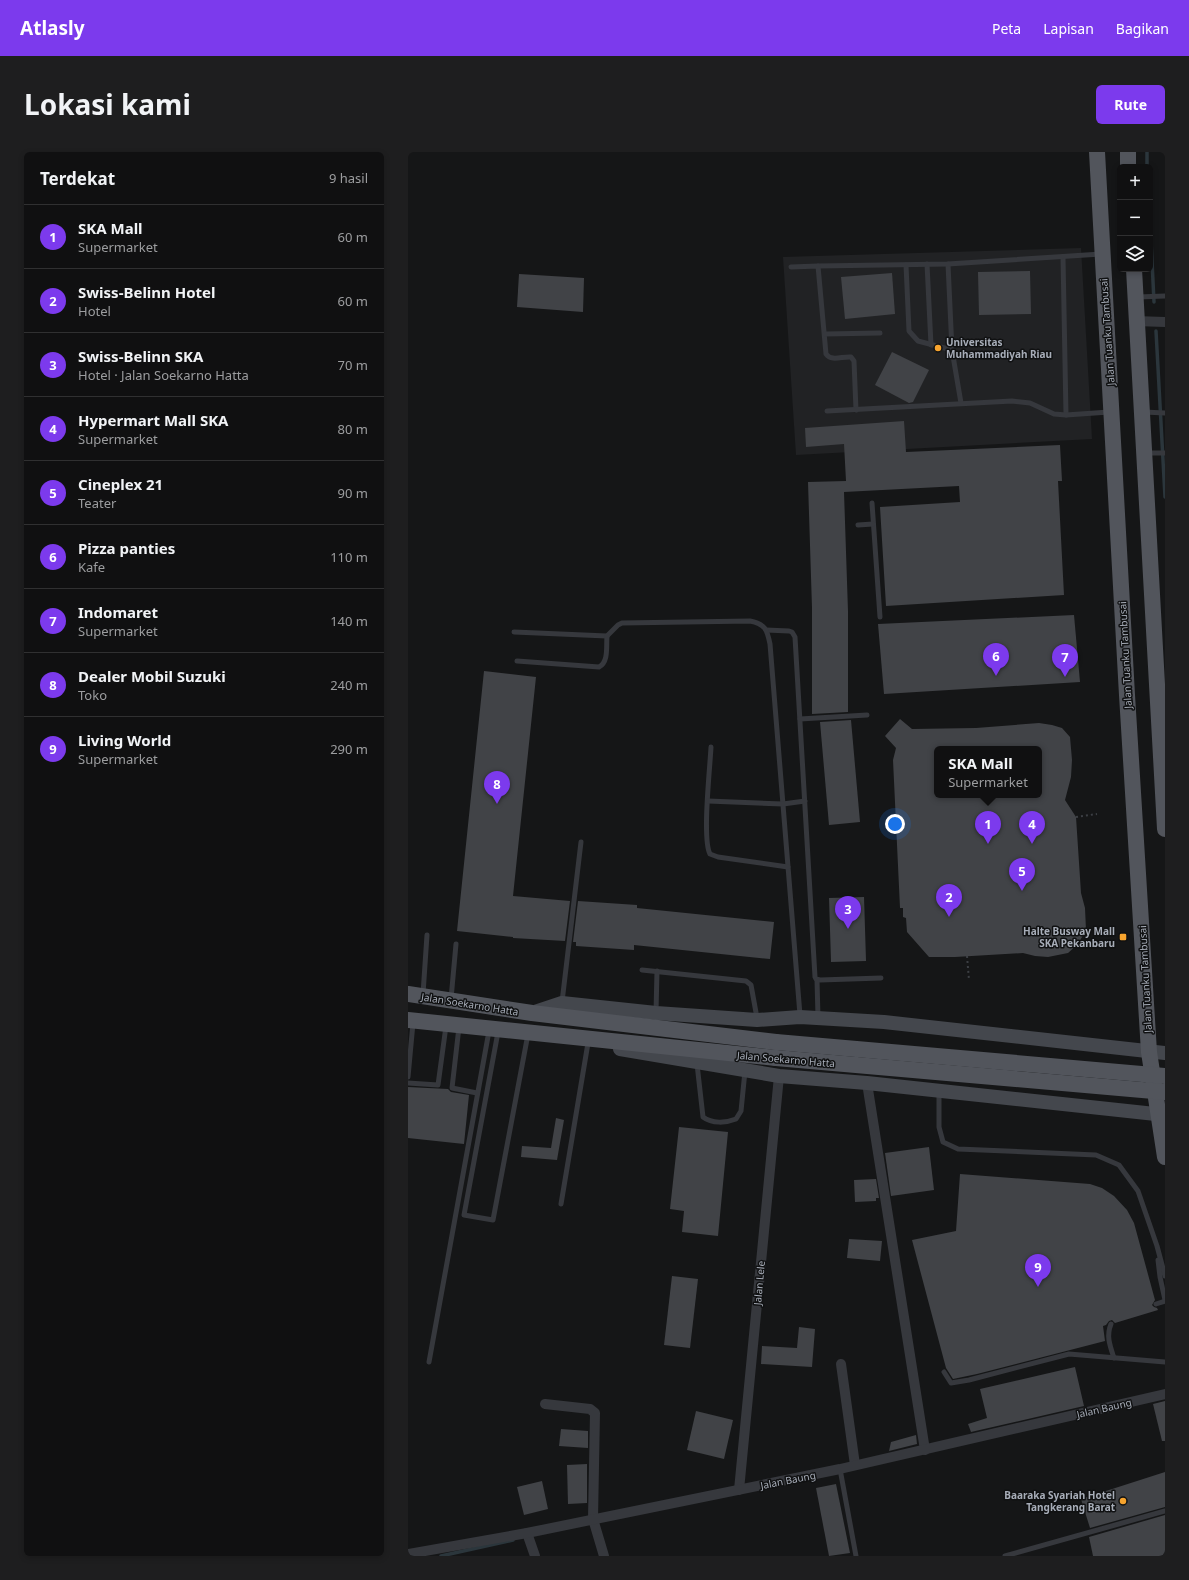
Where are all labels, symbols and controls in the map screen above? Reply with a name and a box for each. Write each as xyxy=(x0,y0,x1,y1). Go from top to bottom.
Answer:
text: Atlasly xyxy=(20,15,85,41)
text: Peta xyxy=(992,19,1021,38)
text: Lapisan xyxy=(1043,19,1094,38)
text: Bagikan xyxy=(1116,19,1169,38)
text: Lokasi kami xyxy=(24,85,191,123)
button: Rute xyxy=(1096,85,1165,124)
map controls xyxy=(1117,164,1153,272)
button: + xyxy=(1117,164,1153,200)
text: Terdekat xyxy=(40,167,115,190)
text: 9 hasil xyxy=(329,169,368,187)
button: − xyxy=(1117,200,1153,236)
text: SKA Mall xyxy=(78,218,143,238)
text: 1 xyxy=(49,228,57,246)
text: 60 m xyxy=(338,228,368,246)
button: layers xyxy=(1117,236,1153,272)
text: Supermarket xyxy=(78,238,158,256)
street label: Jalan Tuanku Tambusai xyxy=(1096,278,1118,387)
text: Swiss-Belinn Hotel xyxy=(78,282,216,302)
text: 2 xyxy=(49,292,57,310)
text: 60 m xyxy=(338,292,368,310)
text: Hotel xyxy=(78,302,111,320)
place label: Universitas Muhammadiyah Riau xyxy=(946,335,1052,361)
marker: Universitas Muhammadiyah Riau xyxy=(933,343,943,353)
text: Swiss-Belinn SKA xyxy=(78,346,203,366)
text: 3 xyxy=(49,356,57,374)
text: 70 m xyxy=(338,356,368,374)
text: Hotel · Jalan Soekarno Hatta xyxy=(78,366,249,384)
text: Hypermart Mall SKA xyxy=(78,410,228,430)
text: 4 xyxy=(49,420,57,438)
text: 80 m xyxy=(338,420,368,438)
text: Supermarket xyxy=(78,430,158,448)
text: Cineplex 21 xyxy=(78,474,163,494)
text: 5 xyxy=(49,484,57,502)
text: 90 m xyxy=(338,484,368,502)
text: Teater xyxy=(78,494,116,512)
text: Pizza panties xyxy=(78,538,175,558)
text: 6 xyxy=(49,548,57,566)
text: 110 m xyxy=(330,548,368,566)
text: Kafe xyxy=(78,558,105,576)
street label: Jalan Tuanku Tambusai xyxy=(1115,601,1135,710)
text: Indomaret xyxy=(78,602,158,622)
text: 7 xyxy=(49,612,57,630)
text: 140 m xyxy=(330,612,368,630)
text: Supermarket xyxy=(78,622,158,640)
pin: 6 xyxy=(983,643,1009,676)
pin: 7 xyxy=(1052,644,1078,677)
text: Dealer Mobil Suzuki xyxy=(78,666,226,686)
text: 8 xyxy=(49,676,57,694)
text: 240 m xyxy=(330,676,368,694)
text: Toko xyxy=(78,686,107,704)
text: Living World xyxy=(78,730,171,750)
text: 9 xyxy=(49,740,57,758)
text: 290 m xyxy=(330,740,368,758)
popup xyxy=(934,746,1042,798)
text: Supermarket xyxy=(78,750,158,768)
text: SKA Mall xyxy=(948,753,1013,773)
pin: 8 xyxy=(484,771,510,804)
text: Supermarket xyxy=(948,773,1028,791)
pin: 1 xyxy=(975,811,1001,844)
pin: 4 xyxy=(1019,811,1045,844)
your location xyxy=(885,814,905,834)
pin: 5 xyxy=(1009,858,1035,891)
pin: 2 xyxy=(936,884,962,917)
pin: 3 xyxy=(835,896,861,929)
place label: Halte Busway Mall SKA Pekanbaru xyxy=(1023,924,1115,950)
street label: Jalan Tuanku Tambusai xyxy=(1135,925,1155,1034)
marker: Halte Busway Mall SKA Pekanbaru xyxy=(1118,932,1128,942)
street label: Jalan Soekarno Hatta xyxy=(419,989,520,1019)
street label: Jalan Soekarno Hatta xyxy=(735,1048,836,1070)
pin: 9 xyxy=(1025,1254,1051,1287)
street label: Jalan Lele xyxy=(750,1260,768,1307)
street label: Jalan Baung xyxy=(1074,1395,1133,1421)
street label: Jalan Baung xyxy=(758,1468,817,1492)
place label: Baaraka Syariah Hotel Tangkerang Barat xyxy=(1004,1488,1116,1514)
marker: Baaraka Syariah Hotel Tangkerang Barat xyxy=(1118,1496,1128,1506)

